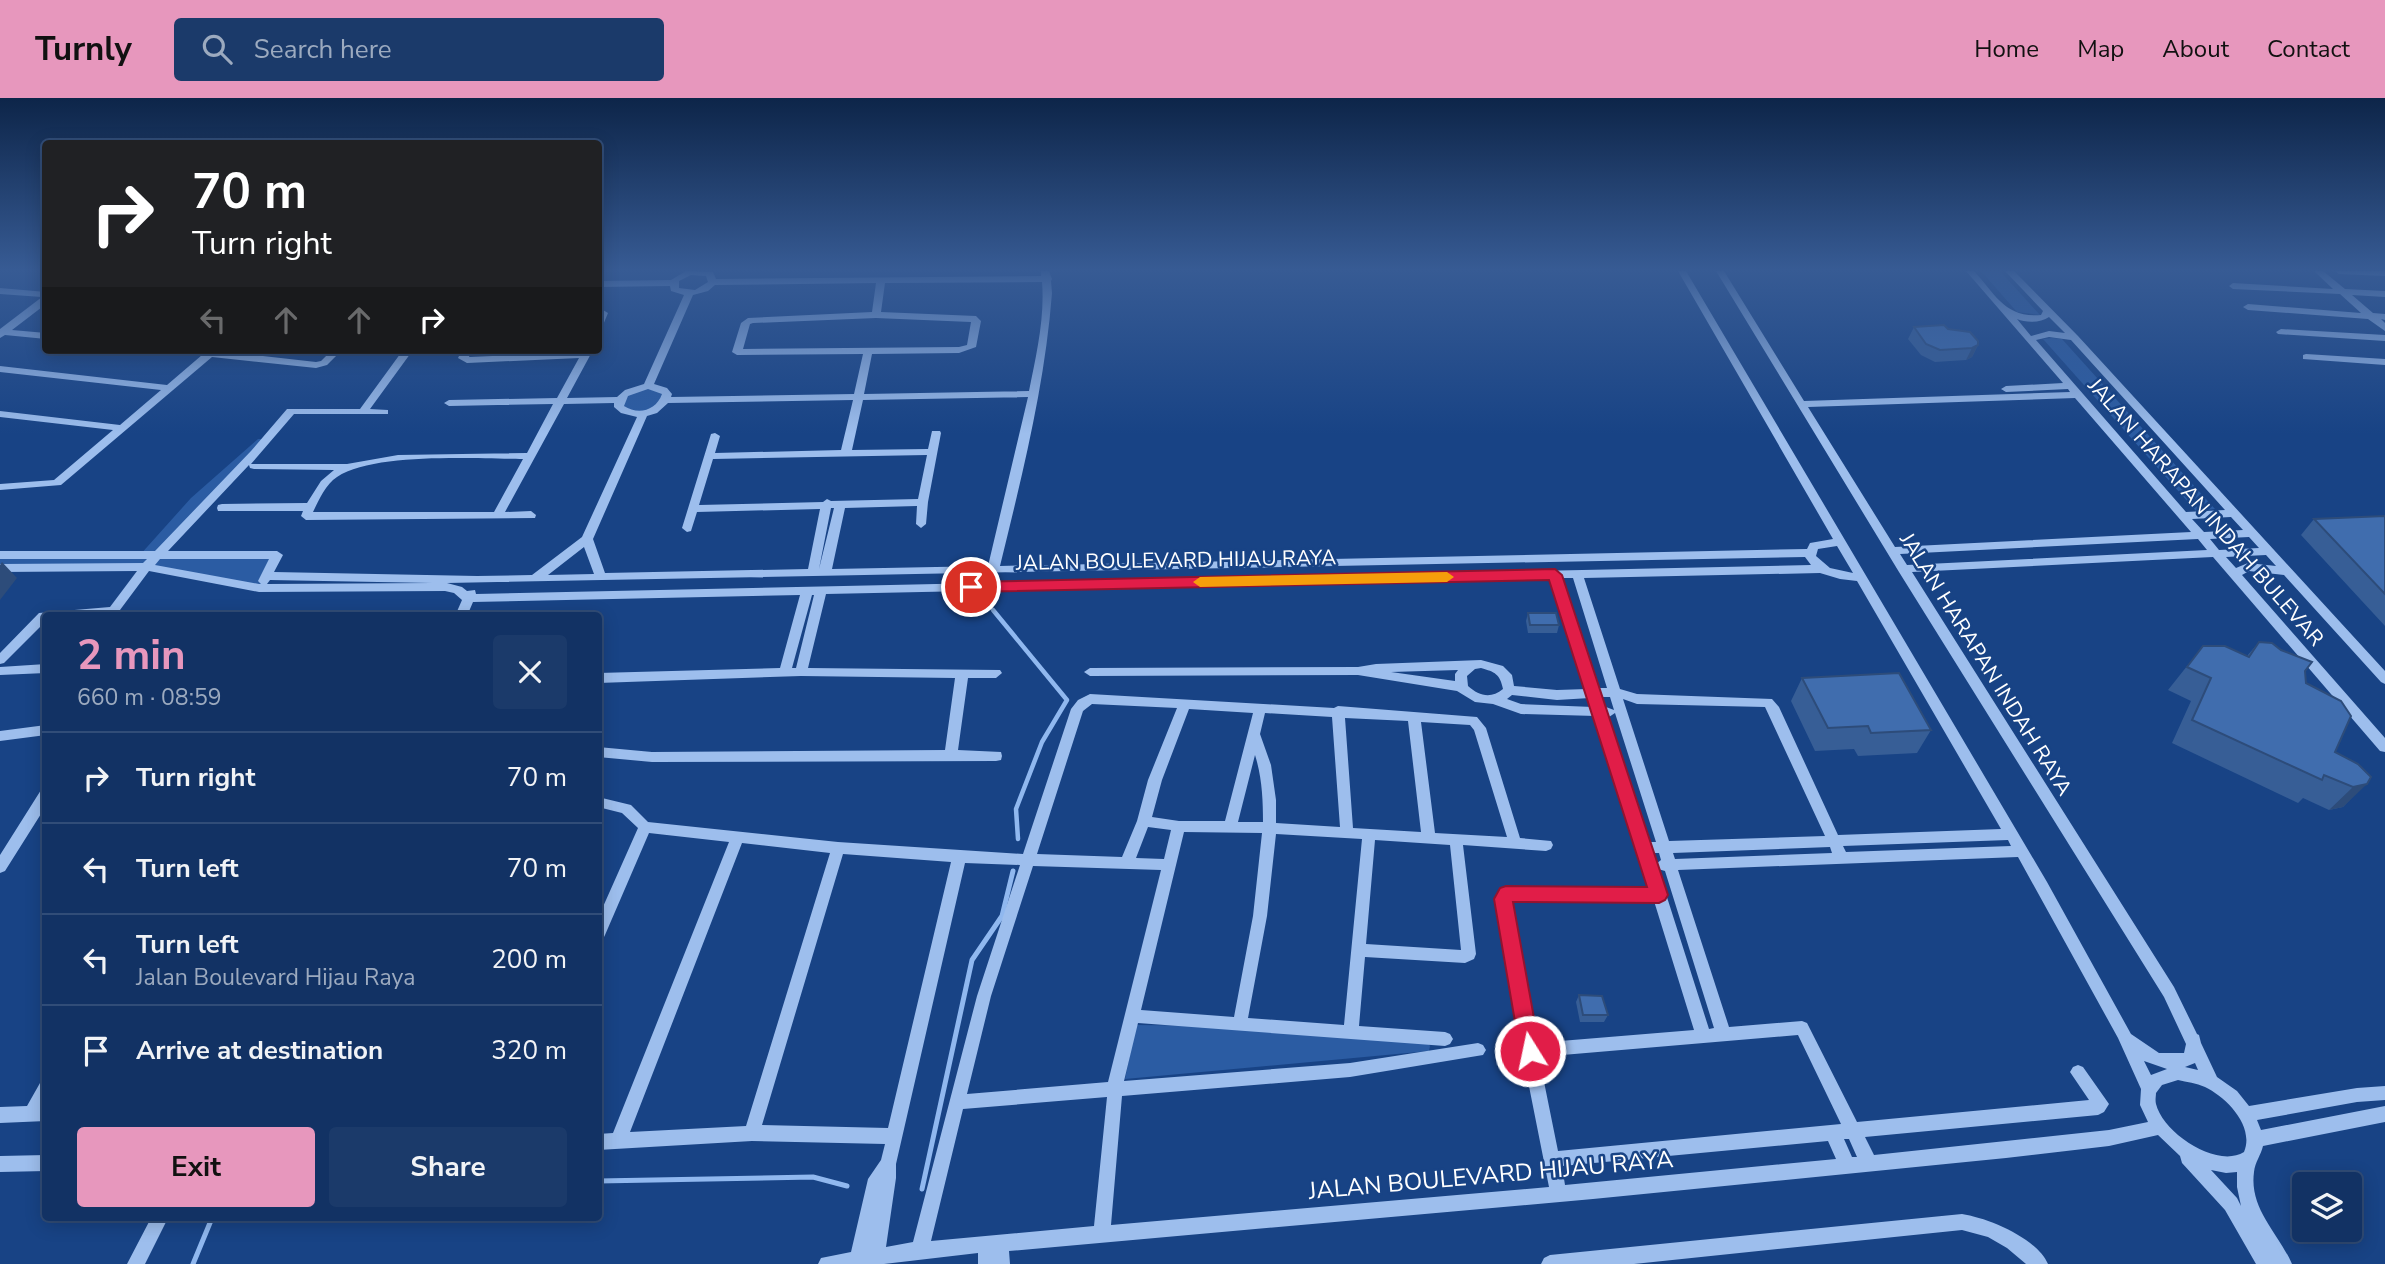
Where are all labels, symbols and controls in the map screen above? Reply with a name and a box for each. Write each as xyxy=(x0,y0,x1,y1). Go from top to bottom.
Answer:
search box xyxy=(174,18,664,81)
text: Turnly xyxy=(35,27,132,72)
icon: search xyxy=(198,30,236,68)
text: Search here xyxy=(254,32,392,67)
text: Home xyxy=(1974,33,2039,65)
text: Map xyxy=(2077,33,2124,65)
text: About xyxy=(2162,33,2229,65)
text: Contact xyxy=(2267,33,2350,65)
text: 70 m xyxy=(192,158,307,225)
icon: right xyxy=(77,168,168,259)
text: Turn right xyxy=(192,222,332,265)
icon: left xyxy=(194,301,232,339)
icon: ahead xyxy=(267,301,305,339)
icon: ahead xyxy=(340,301,378,339)
icon: right xyxy=(413,301,451,339)
street label: JALAN HARAPAN INDAH BULEVAR xyxy=(2081,371,2330,652)
street label: JALAN HARAPAN INDAH RAYA xyxy=(1893,526,2079,801)
street label: JALAN BOULEVARD HIJAU RAYA xyxy=(1015,543,1336,577)
pin xyxy=(941,557,1001,617)
icon: arrive xyxy=(952,568,990,606)
text: 2 min xyxy=(77,627,186,684)
button: close xyxy=(493,635,567,709)
text: 660 m · 08:59 xyxy=(77,682,222,713)
icon: right xyxy=(77,759,115,797)
text: Turn right xyxy=(136,760,255,795)
text: 70 m xyxy=(507,760,567,795)
icon: left xyxy=(77,850,115,888)
text: Turn left xyxy=(136,851,239,886)
text: 70 m xyxy=(507,851,567,886)
text: Turn left xyxy=(136,927,239,962)
icon: left xyxy=(77,941,115,979)
text: 200 m xyxy=(491,942,567,977)
text: Jalan Boulevard Hijau Raya xyxy=(136,962,415,993)
position arrow xyxy=(1493,1014,1567,1088)
icon: arrive xyxy=(77,1032,115,1070)
text: Arrive at destination xyxy=(136,1033,383,1068)
text: 320 m xyxy=(491,1033,567,1068)
button: Exit xyxy=(77,1127,315,1207)
button: Share xyxy=(329,1127,567,1207)
street label: JALAN BOULEVARD HIJAU RAYA xyxy=(1306,1143,1675,1207)
map controls xyxy=(2292,1172,2362,1242)
button: layers xyxy=(2292,1172,2362,1242)

